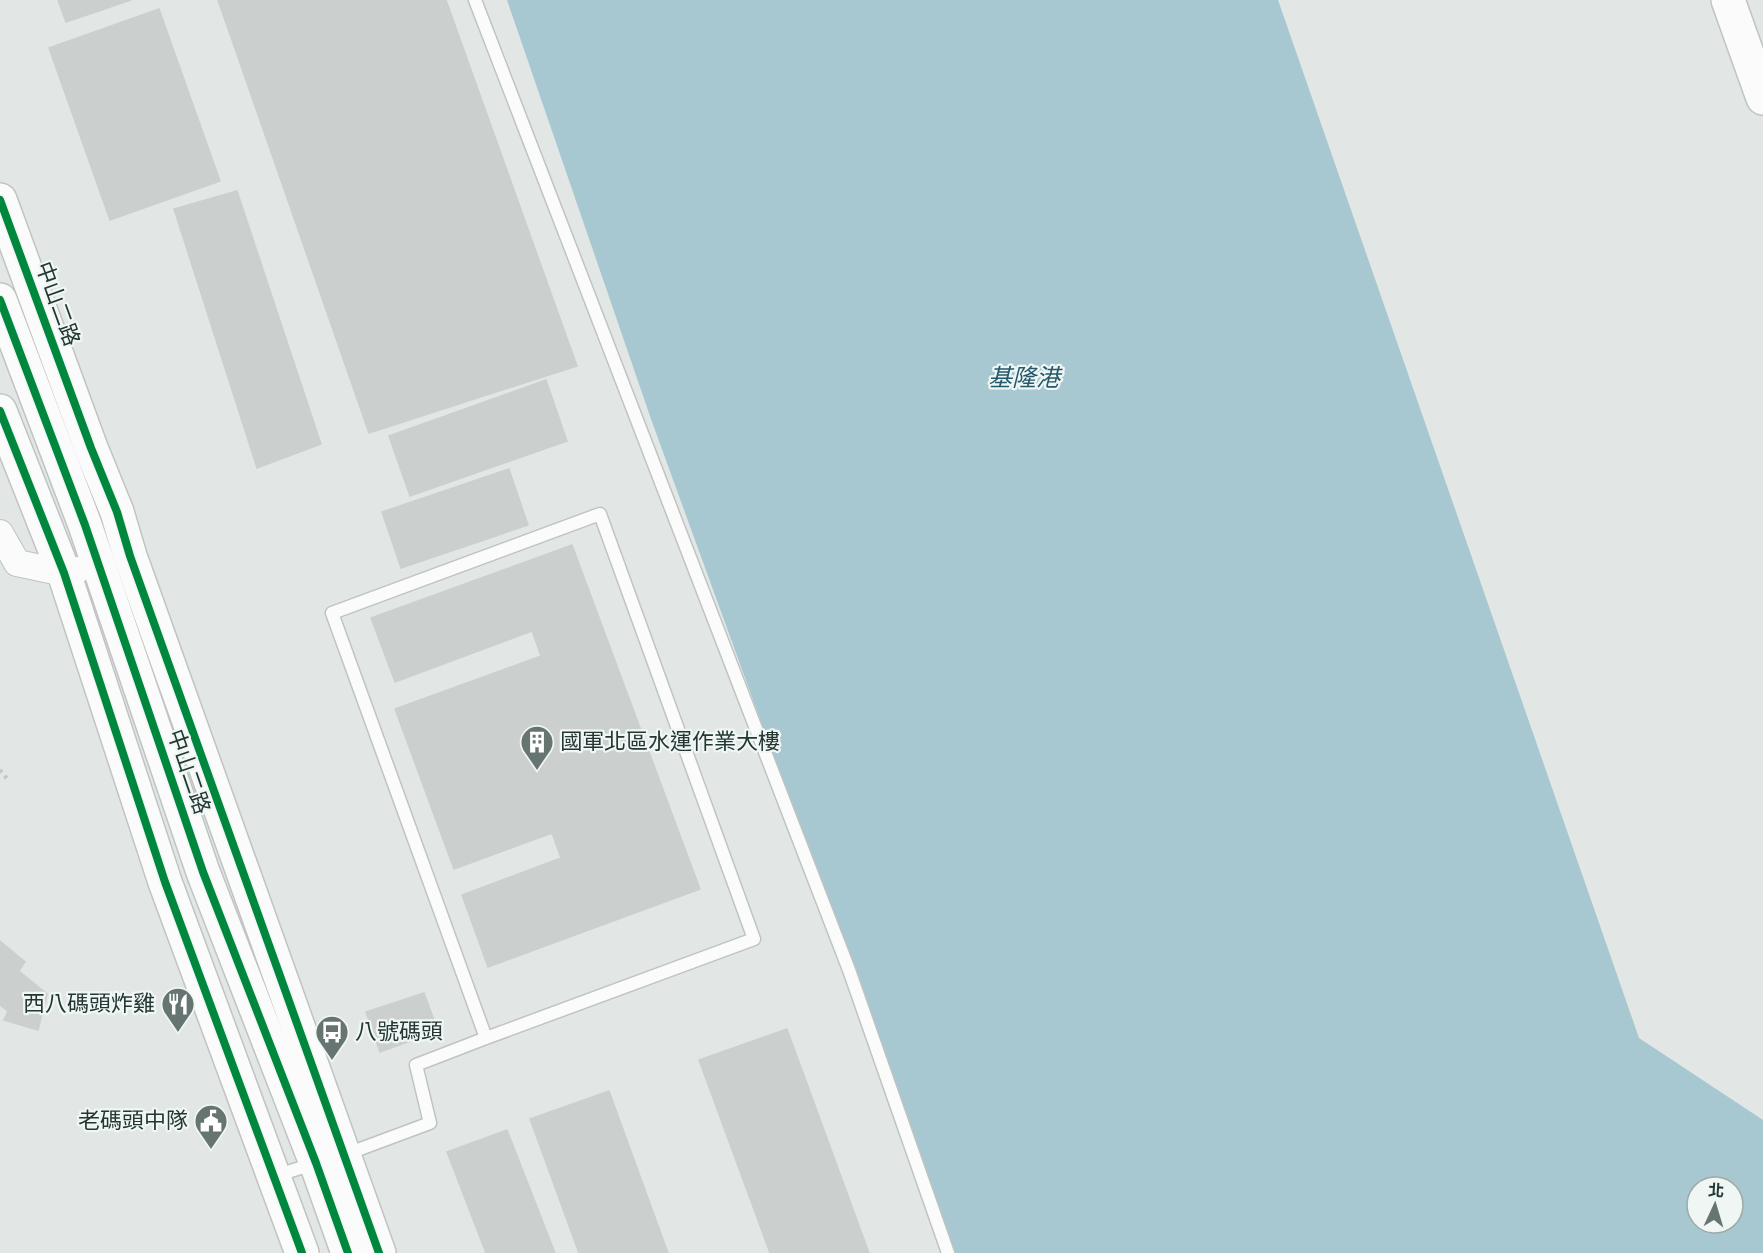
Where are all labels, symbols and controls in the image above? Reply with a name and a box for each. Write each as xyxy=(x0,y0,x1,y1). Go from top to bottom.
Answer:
street label: 中山二路 xyxy=(29,258,85,350)
water label: 基隆港 xyxy=(988,364,1063,393)
building icon: 國軍北區水運作業大樓 xyxy=(519,724,555,771)
street label: 中山二路 xyxy=(161,726,215,818)
place label: 國軍北區水運作業大樓 xyxy=(560,729,780,756)
restaurant icon: 西八碼頭炸雞 xyxy=(160,986,196,1033)
place label: 西八碼頭炸雞 xyxy=(23,991,155,1018)
bus stop icon: 八號碼頭 xyxy=(314,1014,350,1061)
place label: 八號碼頭 xyxy=(355,1019,443,1046)
public building icon: 老碼頭中隊 xyxy=(193,1103,229,1150)
place label: 老碼頭中隊 xyxy=(78,1108,188,1135)
north arrow xyxy=(1685,1175,1745,1235)
text: 北 xyxy=(1707,1181,1725,1202)

